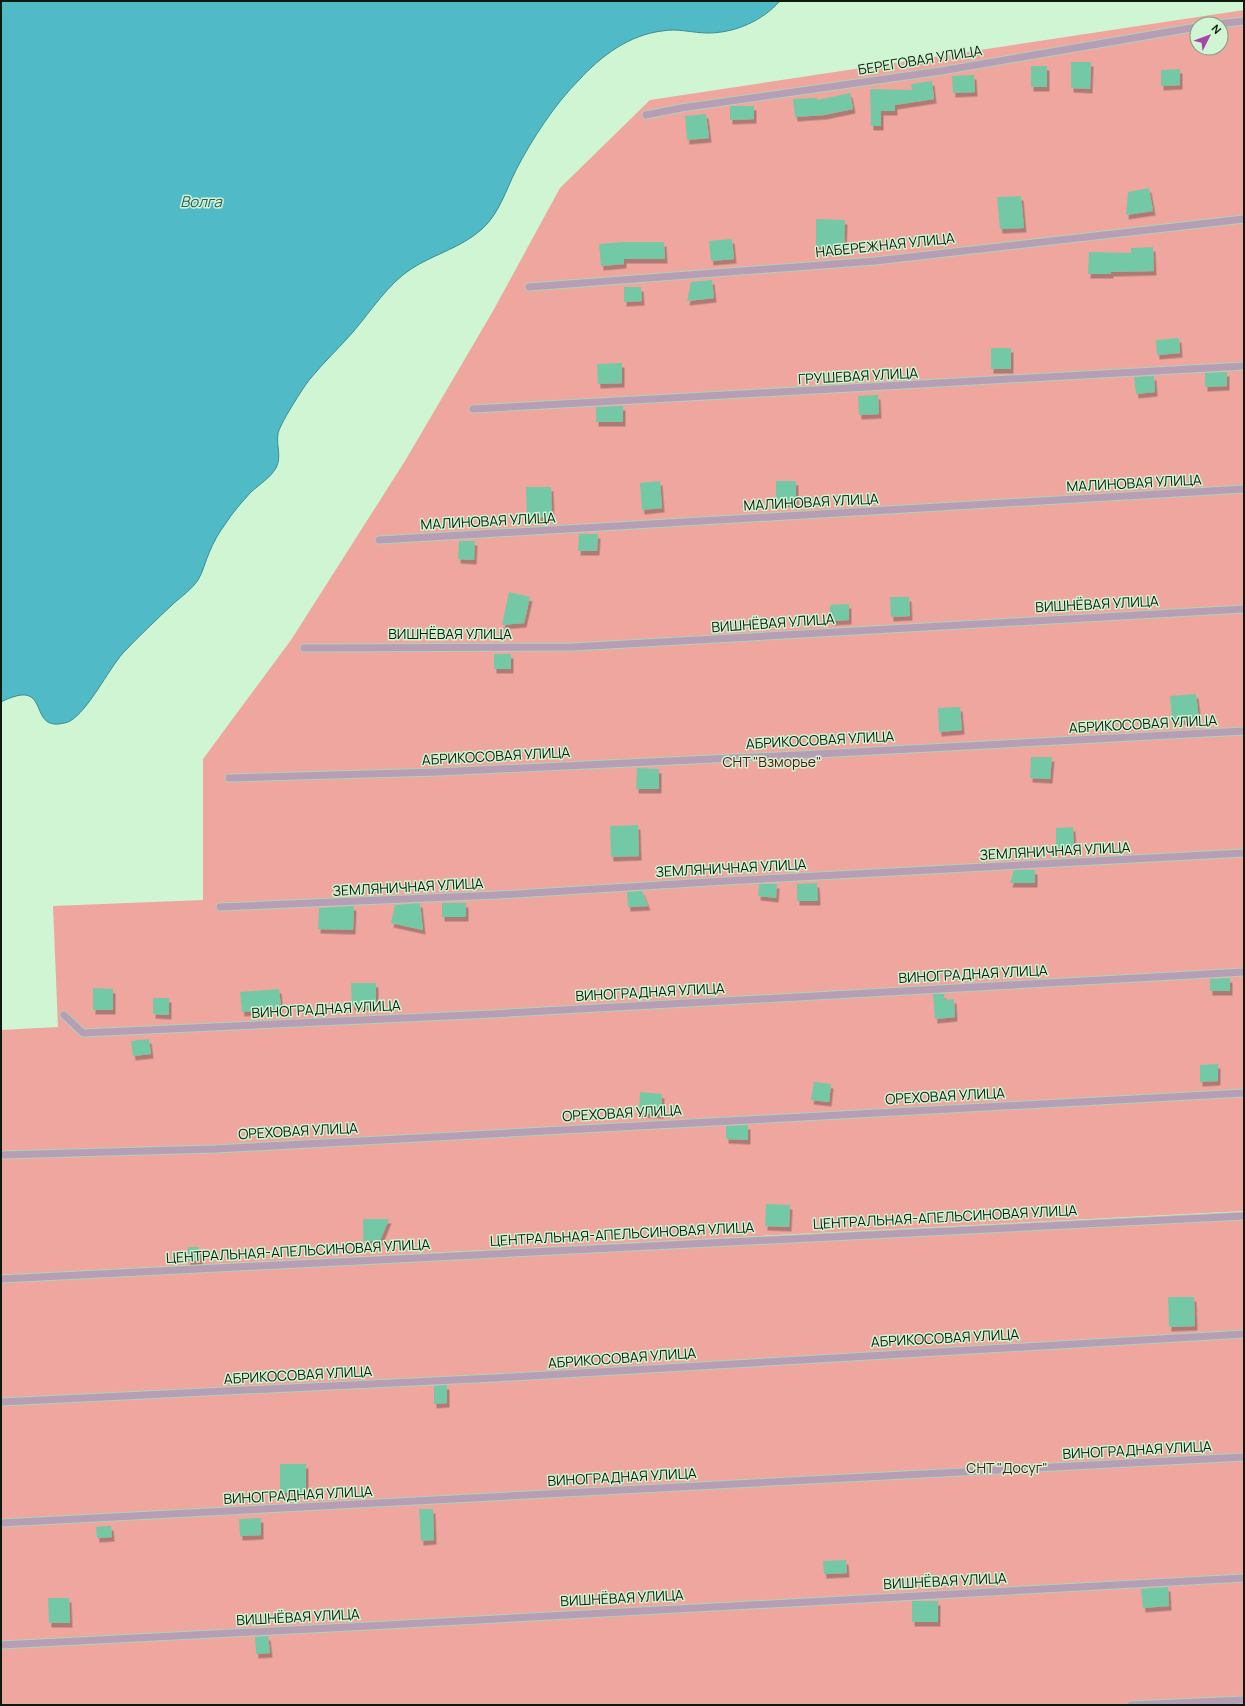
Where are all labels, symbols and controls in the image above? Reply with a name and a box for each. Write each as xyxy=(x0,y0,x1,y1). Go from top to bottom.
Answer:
north arrow xyxy=(1189,16,1229,56)
text: N xyxy=(1209,21,1225,37)
street label: БЕРЕГОВАЯ УЛИЦА xyxy=(856,40,984,79)
water label: Волга xyxy=(180,191,223,212)
street label: НАБЕРЕЖНАЯ УЛИЦА xyxy=(814,228,956,261)
street label: ГРУШЕВАЯ УЛИЦА xyxy=(797,363,919,388)
street label: МАЛИНОВАЯ УЛИЦА xyxy=(1066,469,1202,496)
street label: МАЛИНОВАЯ УЛИЦА xyxy=(743,488,879,515)
street label: МАЛИНОВАЯ УЛИЦА xyxy=(420,507,556,534)
street label: ВИШНЁВАЯ УЛИЦА xyxy=(1035,591,1159,616)
street label: ВИШНЁВАЯ УЛИЦА xyxy=(711,609,835,636)
street label: ВИШНЁВАЯ УЛИЦА xyxy=(388,624,512,643)
street label: АБРИКОСОВАЯ УЛИЦА xyxy=(1068,710,1218,737)
street label: АБРИКОСОВАЯ УЛИЦА xyxy=(745,726,895,753)
street label: АБРИКОСОВАЯ УЛИЦА xyxy=(421,742,571,769)
park label: СНТ "Взморье" xyxy=(723,752,821,771)
street label: ЗЕМЛЯНИЧНАЯ УЛИЦА xyxy=(979,837,1131,864)
street label: ЗЕМЛЯНИЧНАЯ УЛИЦА xyxy=(655,854,807,881)
street label: ЗЕМЛЯНИЧНАЯ УЛИЦА xyxy=(332,873,484,900)
street label: ВИНОГРАДНАЯ УЛИЦА xyxy=(898,960,1048,987)
street label: ВИНОГРАДНАЯ УЛИЦА xyxy=(575,978,725,1005)
street label: ВИНОГРАДНАЯ УЛИЦА xyxy=(251,995,401,1022)
street label: ОРЕХОВАЯ УЛИЦА xyxy=(885,1083,1005,1108)
street label: ОРЕХОВАЯ УЛИЦА xyxy=(562,1100,682,1125)
street label: ОРЕХОВАЯ УЛИЦА xyxy=(238,1118,358,1143)
street label: ЦЕНТРАЛЬНАЯ-АПЕЛЬСИНОВАЯ УЛИЦА xyxy=(812,1200,1078,1233)
street label: ЦЕНТРАЛЬНАЯ-АПЕЛЬСИНОВАЯ УЛИЦА xyxy=(489,1217,755,1250)
street label: ЦЕНТРАЛЬНАЯ-АПЕЛЬСИНОВАЯ УЛИЦА xyxy=(165,1234,431,1267)
street label: АБРИКОСОВАЯ УЛИЦА xyxy=(870,1324,1020,1351)
street label: АБРИКОСОВАЯ УЛИЦА xyxy=(547,1343,697,1372)
street label: АБРИКОСОВАЯ УЛИЦА xyxy=(223,1361,373,1388)
street label: ВИНОГРАДНАЯ УЛИЦА xyxy=(1062,1436,1212,1463)
park label: СНТ "Досуг" xyxy=(966,1458,1048,1477)
street label: ВИНОГРАДНАЯ УЛИЦА xyxy=(547,1463,697,1490)
street label: ВИНОГРАДНАЯ УЛИЦА xyxy=(223,1481,373,1508)
street label: ВИШНЁВАЯ УЛИЦА xyxy=(883,1568,1007,1593)
street label: ВИШНЁВАЯ УЛИЦА xyxy=(560,1585,684,1610)
street label: ВИШНЁВАЯ УЛИЦА xyxy=(236,1604,360,1629)

